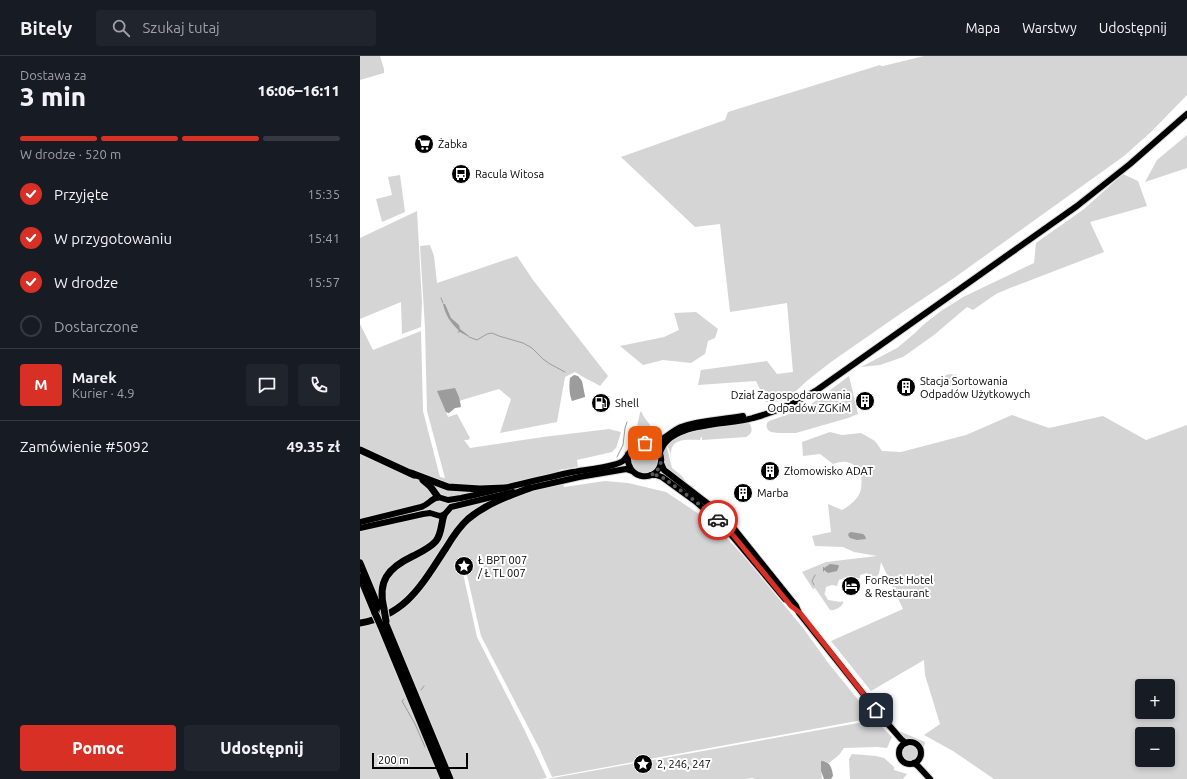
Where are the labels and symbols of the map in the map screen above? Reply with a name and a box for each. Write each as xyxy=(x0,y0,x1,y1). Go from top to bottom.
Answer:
supermarket icon: Żabka xyxy=(413,133,435,155)
place label: Żabka xyxy=(438,138,468,150)
bus stop icon: Racula Witosa xyxy=(450,163,472,185)
place label: Racula Witosa xyxy=(475,168,544,180)
place label: Stacja Sortowania Odpadów Użytkowych xyxy=(920,375,1030,400)
building icon: Stacja Sortowania Odpadów Użytkowych xyxy=(895,376,917,398)
place label: Dział Zagospodarowania Odpadów ZGKiM xyxy=(731,389,851,414)
building icon: Dział Zagospodarowania Odpadów ZGKiM xyxy=(854,390,876,412)
fuel station icon: Shell xyxy=(590,392,612,414)
place label: Shell xyxy=(615,397,639,409)
pin xyxy=(628,426,662,460)
building icon: Złomowisko ADAT xyxy=(759,460,781,482)
place label: Złomowisko ADAT xyxy=(784,465,873,477)
building icon: Marba xyxy=(732,482,754,504)
place label: Marba xyxy=(757,487,788,499)
courier xyxy=(698,500,738,540)
place label: Ł BPT 007 / Ł TL 007 xyxy=(477,554,527,579)
place icon: Ł BPT 007 / Ł TL 007 xyxy=(453,555,475,577)
place label: ForRest Hotel & Restaurant xyxy=(865,574,933,599)
hotel icon: ForRest Hotel & Restaurant xyxy=(840,575,862,597)
pin xyxy=(859,693,893,727)
scale bar xyxy=(372,751,468,770)
place icon: 2, 246, 247 xyxy=(632,753,654,775)
place label: 2, 246, 247 xyxy=(657,758,711,770)

